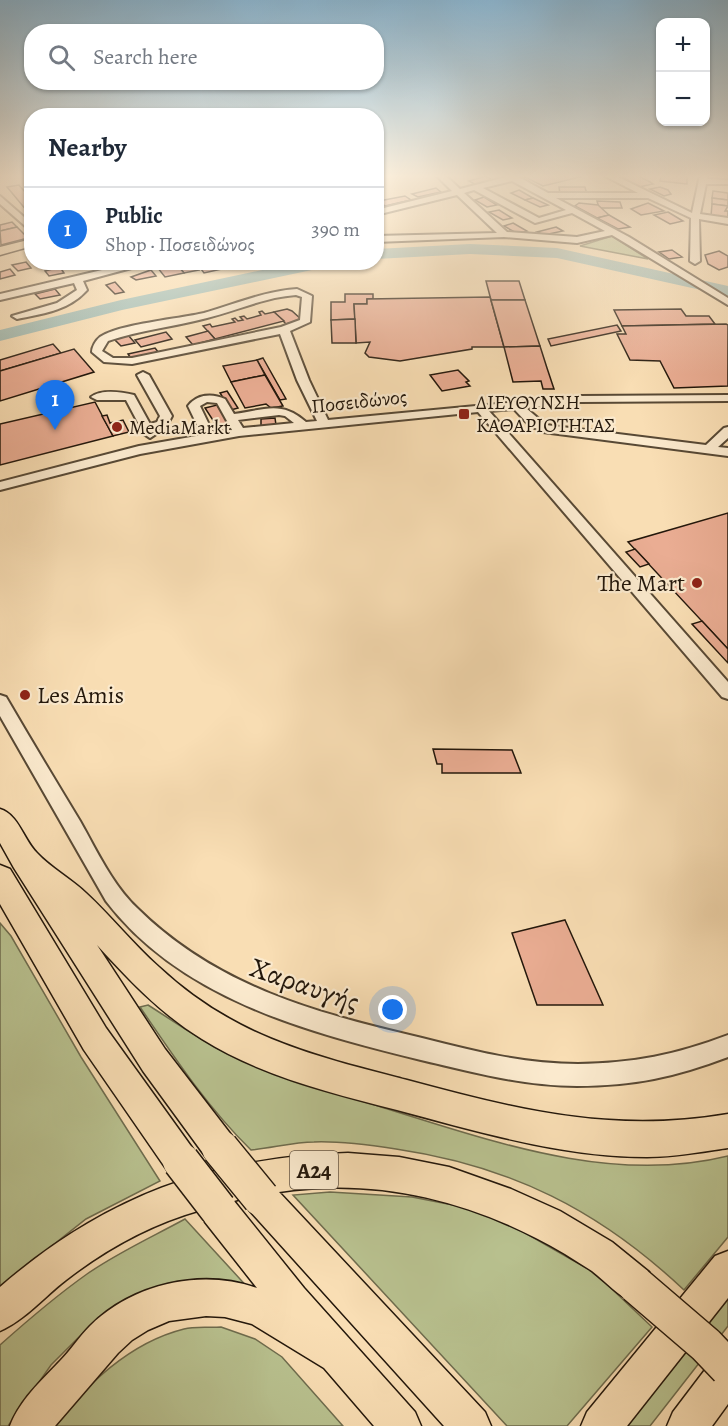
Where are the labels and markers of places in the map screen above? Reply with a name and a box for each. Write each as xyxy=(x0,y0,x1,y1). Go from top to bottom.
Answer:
pin: 1 xyxy=(36,380,74,430)
place label: ΔΙΕΥΘΥΝΣΗ ΚΑΘΑΡΙΟΤΗΤΑΣ xyxy=(476,389,615,439)
marker: ΔΙΕΥΘΥΝΣΗ ΚΑΘΑΡΙΟΤΗΤΑΣ xyxy=(457,407,471,421)
place label: MediaMarkt xyxy=(129,414,231,441)
marker: MediaMarkt xyxy=(110,420,124,434)
place label: The Mart xyxy=(597,567,685,599)
marker: The Mart xyxy=(690,576,704,590)
place label: Les Amis xyxy=(37,679,124,711)
marker: Les Amis xyxy=(18,688,32,702)

